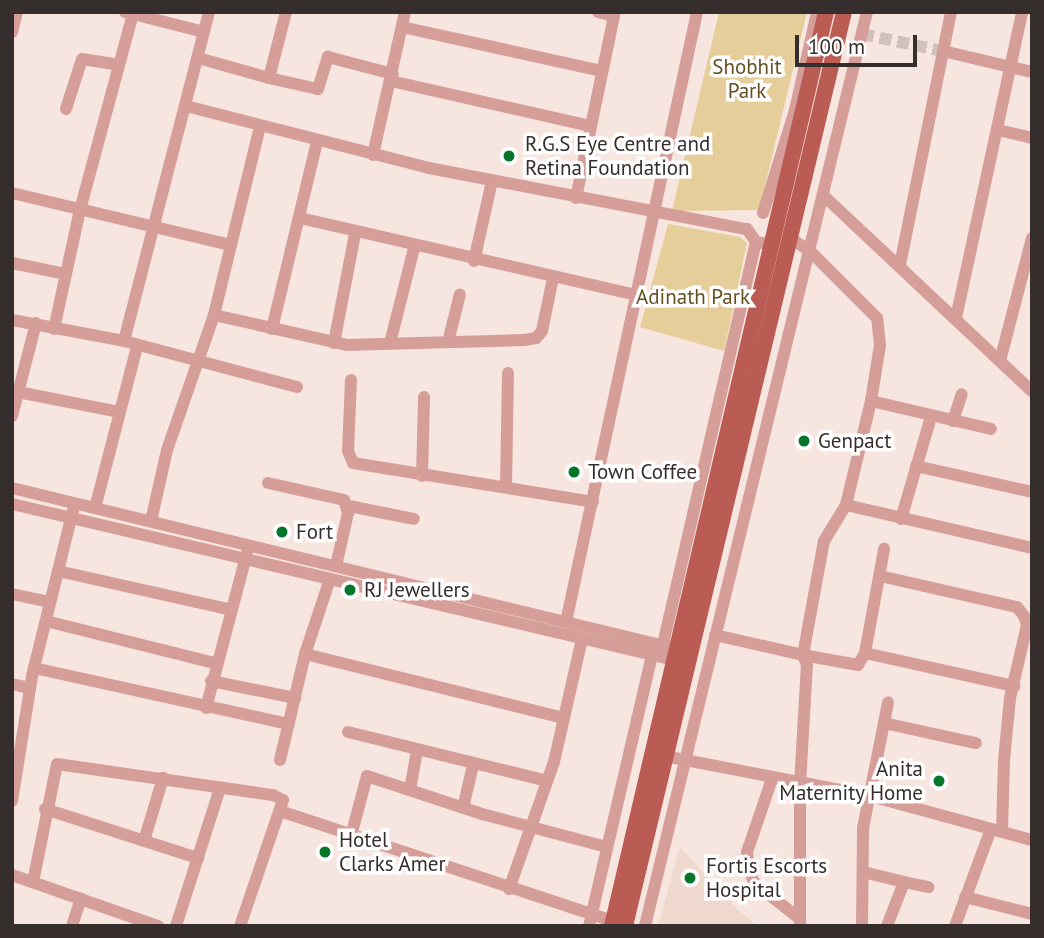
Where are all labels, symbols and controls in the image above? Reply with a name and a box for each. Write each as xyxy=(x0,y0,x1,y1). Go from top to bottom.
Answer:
scale bar xyxy=(799,21,922,65)
text: 100 m xyxy=(808,33,865,60)
park label: Shobhit Park xyxy=(712,54,782,104)
place label: R.G.S Eye Centre and Retina Foundation xyxy=(525,131,710,181)
marker: R.G.S Eye Centre and Retina Foundation xyxy=(499,146,519,166)
park label: Adinath Park xyxy=(636,284,750,310)
place label: Genpact xyxy=(818,428,891,454)
marker: Genpact xyxy=(796,433,812,449)
place label: Town Coffee xyxy=(588,459,697,485)
marker: Town Coffee xyxy=(566,464,582,480)
place label: Fort xyxy=(296,519,333,545)
marker: Fort xyxy=(274,524,290,540)
place label: RJ Jewellers xyxy=(364,577,470,603)
marker: RJ Jewellers xyxy=(342,582,358,598)
place label: Anita Maternity Home xyxy=(779,756,923,806)
marker: Anita Maternity Home xyxy=(929,771,949,791)
place label: Hotel Clarks Amer xyxy=(339,827,446,877)
marker: Hotel Clarks Amer xyxy=(317,844,333,860)
place label: Fortis Escorts Hospital xyxy=(706,853,827,903)
marker: Fortis Escorts Hospital xyxy=(680,868,700,888)

